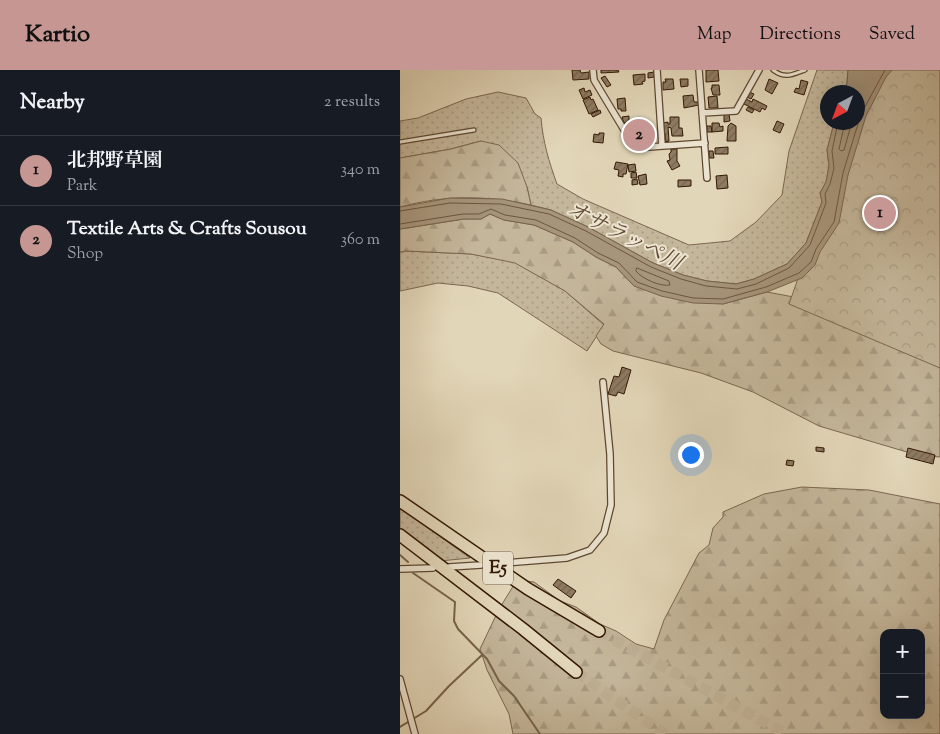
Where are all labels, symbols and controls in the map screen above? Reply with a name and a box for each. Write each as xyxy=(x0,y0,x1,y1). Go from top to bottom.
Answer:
text: Kartio xyxy=(25,18,90,52)
text: Map xyxy=(697,22,732,48)
text: Directions xyxy=(760,22,841,48)
text: Saved xyxy=(869,22,915,48)
north arrow xyxy=(820,85,865,130)
text: Nearby xyxy=(20,88,85,118)
text: 2 results xyxy=(324,91,380,114)
pin: 2 xyxy=(623,116,655,154)
text: 北邦野草園 xyxy=(67,148,162,175)
text: 1 xyxy=(33,159,39,182)
text: 340 m xyxy=(341,159,380,182)
text: Park xyxy=(67,175,98,198)
pin: 1 xyxy=(864,194,896,232)
water label: オサラッペ川 xyxy=(561,195,689,280)
text: Textile Arts & Crafts Sousou xyxy=(67,216,307,243)
text: 2 xyxy=(32,229,40,252)
text: 360 m xyxy=(341,229,380,252)
text: Shop xyxy=(67,243,103,266)
your location xyxy=(678,442,704,468)
road number: E5 xyxy=(483,552,513,584)
map controls xyxy=(880,629,925,719)
button: + xyxy=(880,629,925,674)
button: − xyxy=(880,674,925,719)

